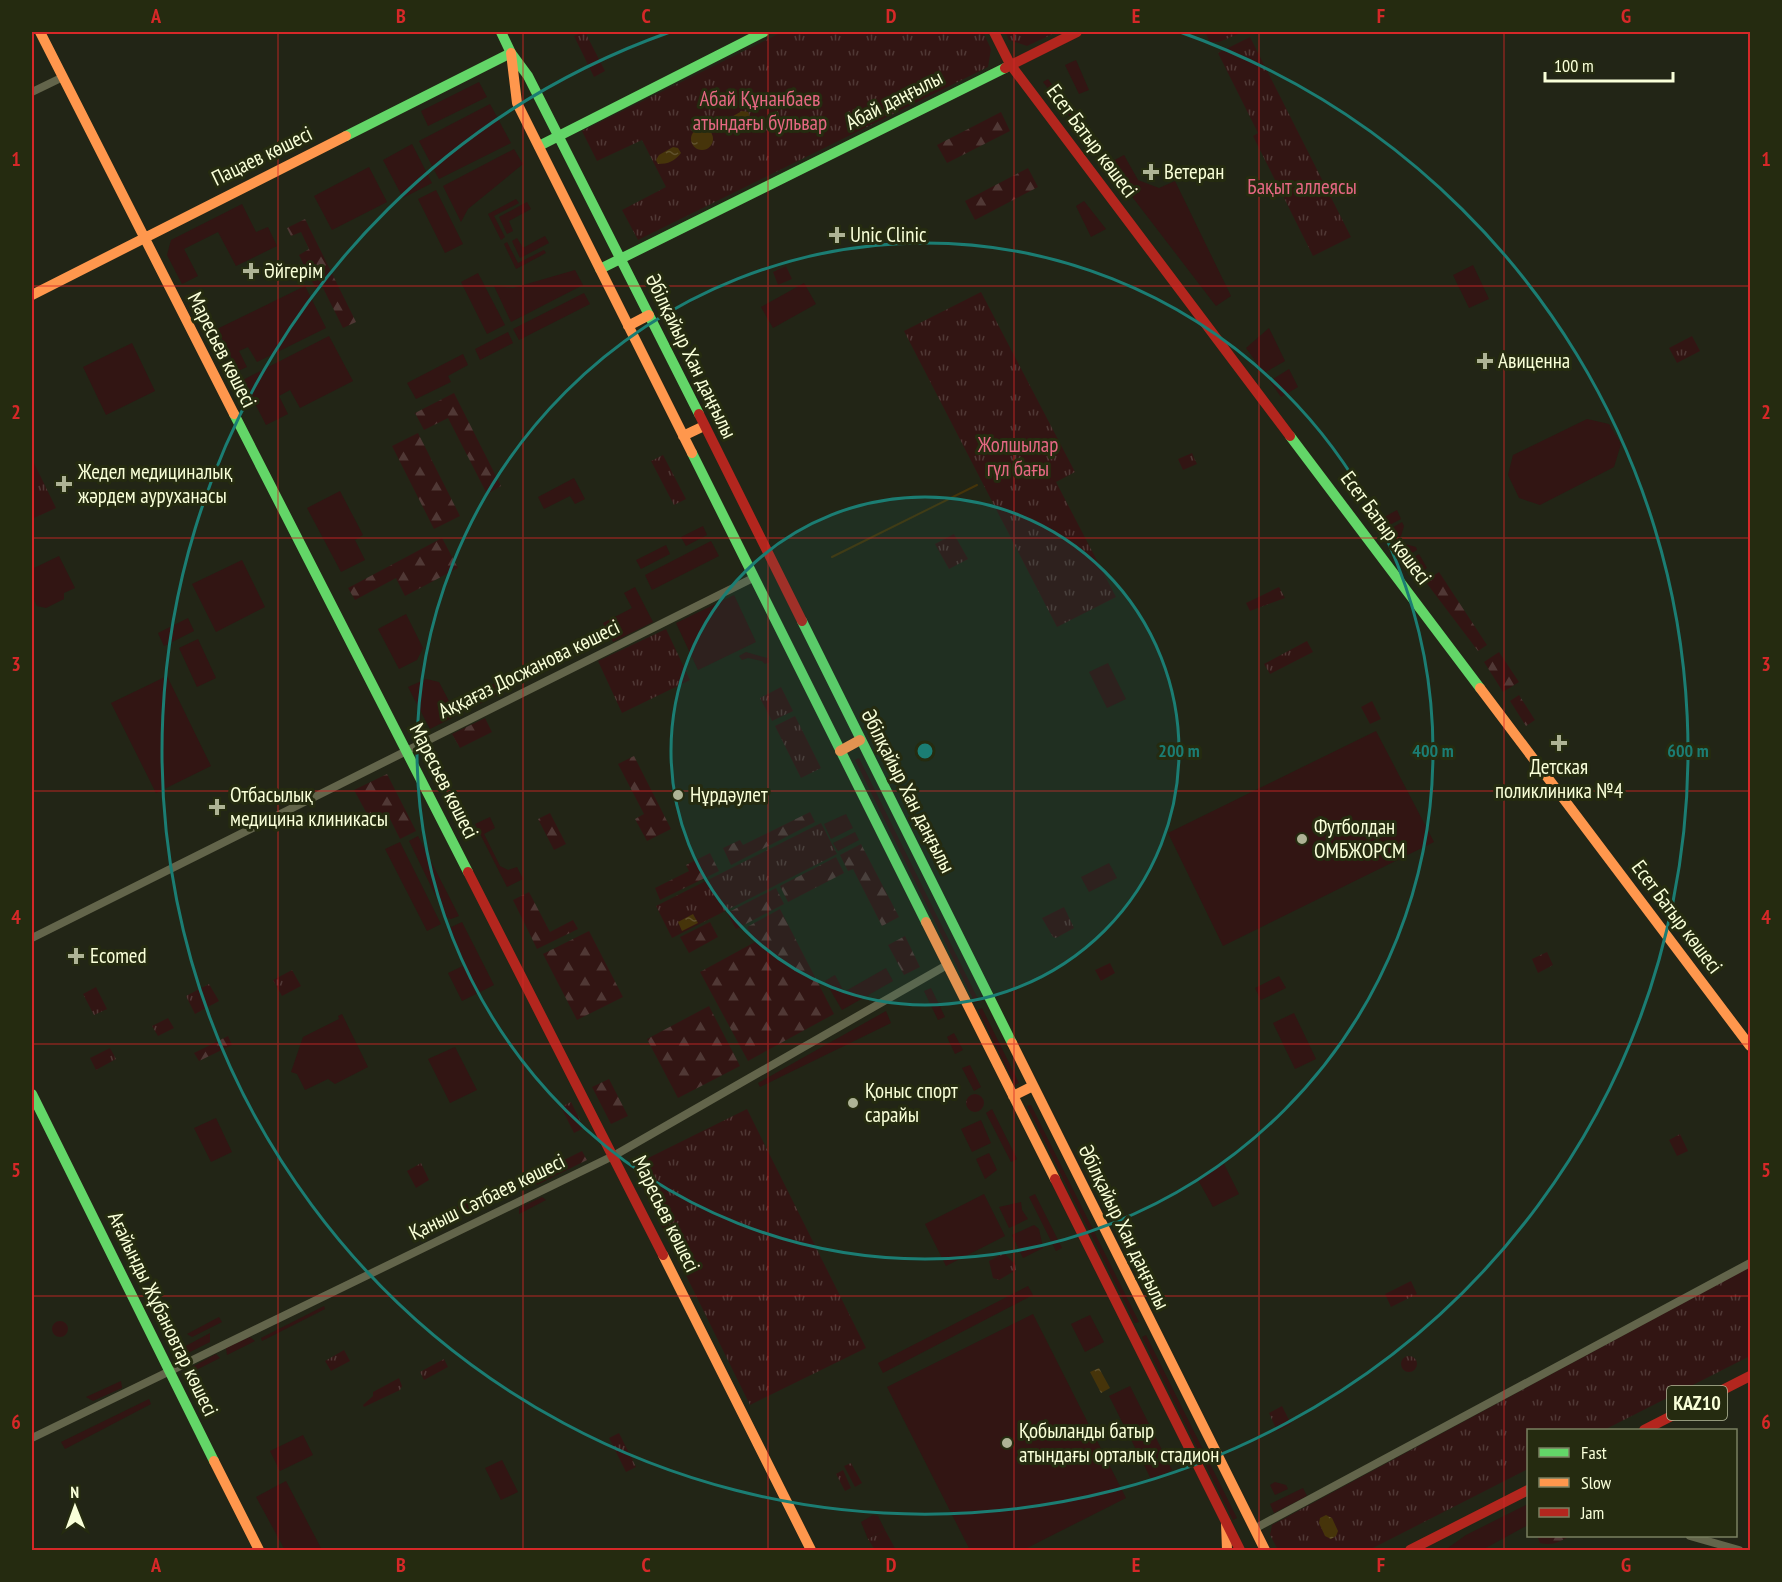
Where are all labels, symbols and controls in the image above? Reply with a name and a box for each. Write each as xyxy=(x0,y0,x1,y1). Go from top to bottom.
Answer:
text: A xyxy=(150,3,162,29)
text: B xyxy=(396,3,406,29)
text: C xyxy=(641,3,651,29)
text: D xyxy=(886,3,897,29)
text: E xyxy=(1132,3,1140,29)
text: F xyxy=(1377,3,1385,29)
text: G xyxy=(1621,3,1631,29)
scale bar xyxy=(1545,45,1672,83)
text: 100 m xyxy=(1554,54,1594,77)
street label: Абай даңғылы xyxy=(841,64,947,136)
street label: Есет Батыр көшесі xyxy=(1041,79,1144,203)
park label: Абай Құнанбаев атындағы бульвар xyxy=(693,85,827,136)
street label: Пацаев көшесі xyxy=(207,120,317,192)
text: 1 xyxy=(11,146,21,172)
text: 1 xyxy=(1761,146,1771,172)
place label: Ветеран xyxy=(1164,158,1224,185)
marker: Ветеран xyxy=(1142,163,1160,181)
park label: Бақыт аллеясы xyxy=(1247,173,1357,200)
place label: Unic Clinic xyxy=(850,221,927,248)
marker: Unic Clinic xyxy=(828,226,846,244)
place label: Әйгерім xyxy=(264,257,323,284)
marker: Әйгерім xyxy=(242,262,260,280)
street label: Әбілқайыр Хан даңғылы xyxy=(640,269,743,443)
street label: Маресьев көшесі xyxy=(182,287,263,412)
place label: Авиценна xyxy=(1498,347,1570,374)
marker: Авиценна xyxy=(1476,352,1494,370)
text: 2 xyxy=(11,399,21,425)
text: 2 xyxy=(1761,399,1771,425)
park label: Жолшылар гүл бағы xyxy=(977,431,1058,482)
place label: Жедел медициналық жәрдем ауруханасы xyxy=(77,458,233,509)
street label: Есет Батыр көшесі xyxy=(1335,466,1438,590)
marker: Жедел медициналық жәрдем ауруханасы xyxy=(55,475,73,493)
street label: Аққағаз Досжанова көшесі xyxy=(434,613,624,724)
text: 3 xyxy=(11,651,21,677)
text: 3 xyxy=(1761,651,1771,677)
street label: Әбілқайыр Хан даңғылы xyxy=(855,704,961,877)
street label: Маресьев көшесі xyxy=(404,718,485,843)
marker: Детская поликлиника №4 xyxy=(1550,734,1568,752)
text: 200 m xyxy=(1158,739,1200,762)
text: 400 m xyxy=(1412,739,1454,762)
text: 600 m xyxy=(1667,739,1709,762)
centre of rings xyxy=(915,741,935,761)
place label: Детская поликлиника №4 xyxy=(1495,753,1624,804)
place label: Отбасылық медицина клиникасы xyxy=(230,781,388,832)
place label: Нұрдәулет xyxy=(690,781,768,808)
marker: Нұрдәулет xyxy=(671,788,685,802)
marker: Отбасылық медицина клиникасы xyxy=(208,798,226,816)
place label: Футболдан ОМБЖОРСМ xyxy=(1314,813,1405,864)
marker: Футболдан ОМБЖОРСМ xyxy=(1295,832,1309,846)
street label: Есет Батыр көшесі xyxy=(1626,855,1729,979)
text: 4 xyxy=(11,904,21,930)
text: 4 xyxy=(1761,904,1771,930)
place label: Ecomed xyxy=(90,942,147,969)
marker: Ecomed xyxy=(67,947,85,965)
place label: Қоныс спорт сарайы xyxy=(865,1077,958,1128)
marker: Қоныс спорт сарайы xyxy=(846,1096,860,1110)
street label: Әбілқайыр Хан даңғылы xyxy=(1073,1140,1176,1314)
street label: Қаныш Сәтбаев көшесі xyxy=(404,1147,569,1246)
street label: Маресьев көшесі xyxy=(627,1151,706,1276)
text: 5 xyxy=(11,1157,21,1183)
text: 5 xyxy=(1761,1157,1771,1183)
street label: Ағайынды Жұбановтар көшесі xyxy=(102,1207,225,1420)
road number: KAZ10 xyxy=(1667,1386,1727,1420)
text: 6 xyxy=(11,1409,21,1435)
text: 6 xyxy=(1761,1409,1771,1435)
place label: Қобыланды батыр атындағы орталық стадион xyxy=(1019,1417,1219,1468)
legend xyxy=(1527,1429,1737,1537)
marker: Қобыланды батыр атындағы орталық стадион xyxy=(1000,1436,1014,1450)
text: Fast xyxy=(1581,1441,1607,1464)
text: Slow xyxy=(1581,1471,1612,1494)
north arrow xyxy=(45,1477,105,1537)
text: N xyxy=(70,1482,79,1502)
text: Jam xyxy=(1580,1501,1604,1524)
text: A xyxy=(150,1552,162,1578)
text: B xyxy=(396,1552,406,1578)
text: C xyxy=(641,1552,651,1578)
text: D xyxy=(886,1552,897,1578)
text: E xyxy=(1132,1552,1140,1578)
text: F xyxy=(1377,1552,1385,1578)
text: G xyxy=(1621,1552,1631,1578)

